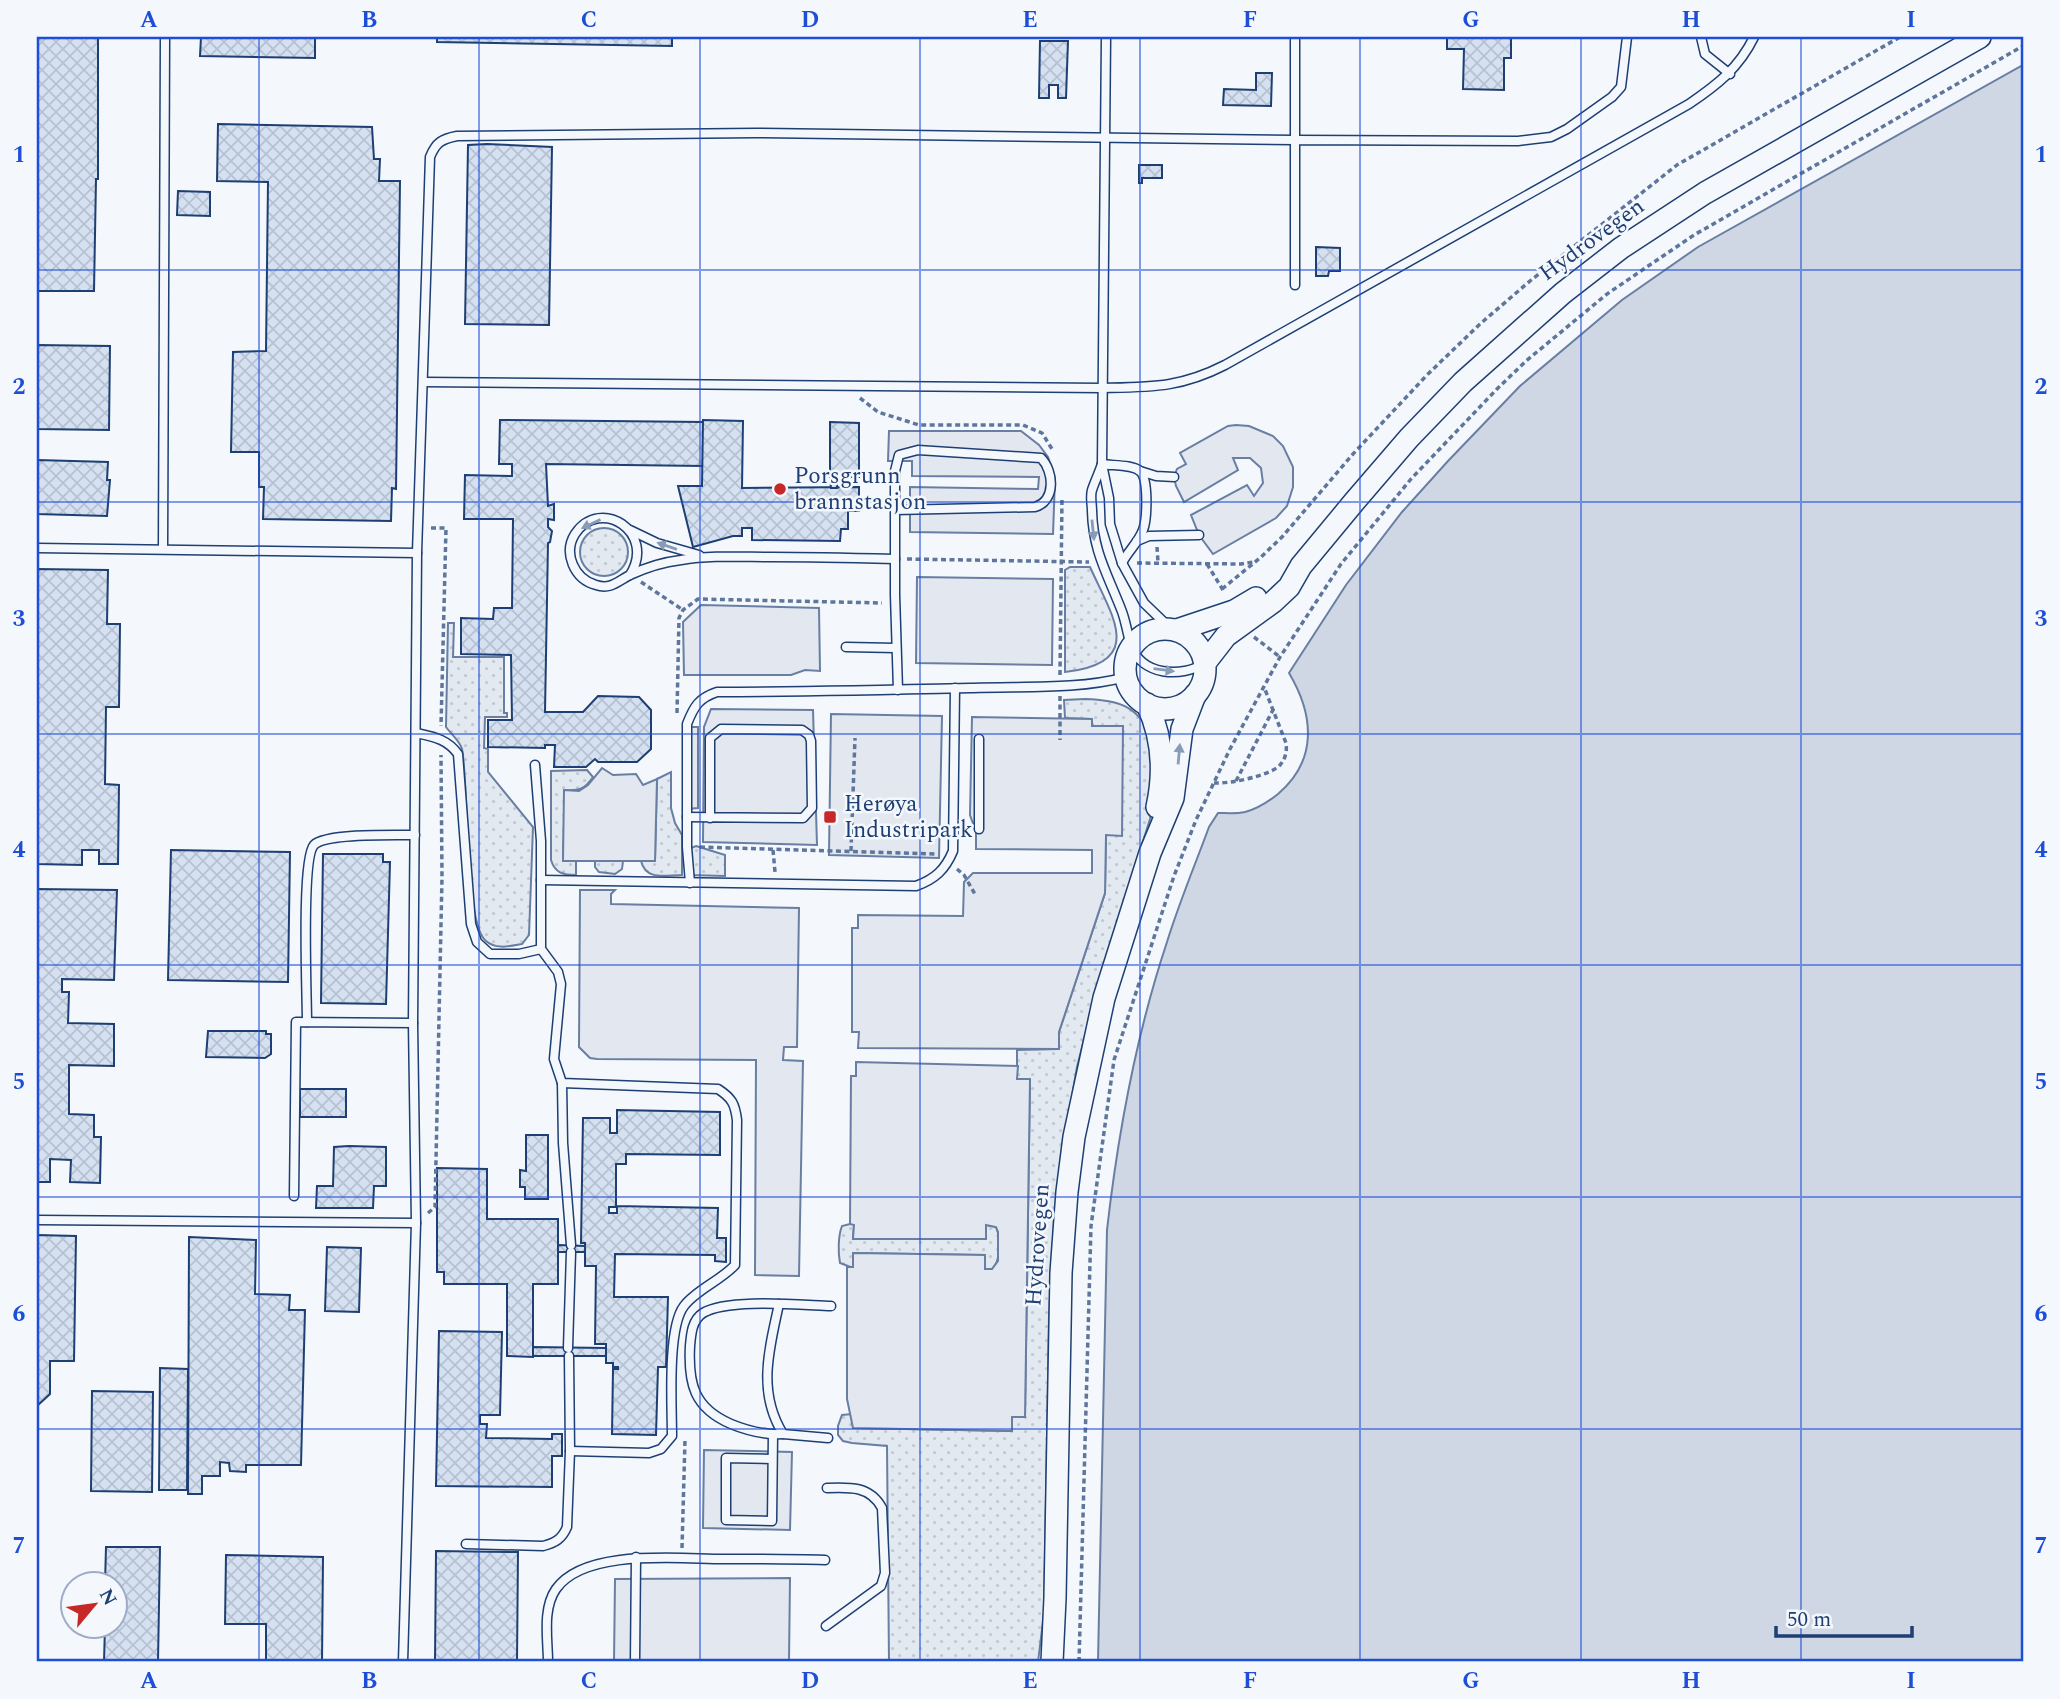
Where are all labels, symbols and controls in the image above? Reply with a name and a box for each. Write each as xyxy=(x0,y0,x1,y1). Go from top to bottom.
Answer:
text: A xyxy=(140,3,158,38)
text: B xyxy=(361,3,377,38)
text: C xyxy=(581,3,597,38)
text: D xyxy=(801,3,819,38)
text: E xyxy=(1022,3,1038,38)
text: F xyxy=(1243,3,1257,38)
text: G xyxy=(1462,3,1480,38)
text: H xyxy=(1681,3,1701,38)
text: I xyxy=(1906,3,1916,38)
text: 1 xyxy=(13,138,25,173)
text: 1 xyxy=(2035,138,2047,173)
street label: Hydrovegen xyxy=(1532,190,1652,290)
text: 2 xyxy=(13,370,26,405)
text: 2 xyxy=(2035,370,2048,405)
place label: Porsgrunn brannstasjon xyxy=(794,459,926,520)
marker: Porsgrunn brannstasjon xyxy=(772,481,788,497)
one-way arrow xyxy=(581,518,601,530)
one-way arrow xyxy=(1088,520,1099,542)
one-way arrow xyxy=(656,540,677,551)
text: 3 xyxy=(13,602,26,637)
text: 3 xyxy=(2035,602,2048,637)
one-way arrow xyxy=(1153,664,1175,675)
one-way arrow xyxy=(1174,743,1185,765)
place label: Herøya Industripark xyxy=(844,787,973,848)
marker: Herøya Industripark xyxy=(822,809,838,825)
text: 4 xyxy=(13,833,26,868)
text: 4 xyxy=(2035,833,2048,868)
text: 5 xyxy=(13,1065,25,1100)
text: 5 xyxy=(2035,1065,2047,1100)
street label: Hydrovegen xyxy=(1016,1182,1060,1308)
text: 6 xyxy=(13,1297,26,1332)
text: 6 xyxy=(2035,1297,2048,1332)
text: 7 xyxy=(13,1529,25,1564)
text: 7 xyxy=(2035,1529,2047,1564)
north arrow xyxy=(60,1570,130,1640)
text: N xyxy=(91,1584,124,1611)
scale bar xyxy=(1776,1594,1913,1638)
text: 50 m xyxy=(1787,1604,1831,1636)
text: A xyxy=(140,1664,158,1699)
text: B xyxy=(361,1664,377,1699)
text: C xyxy=(581,1664,597,1699)
text: D xyxy=(801,1664,819,1699)
text: E xyxy=(1022,1664,1038,1699)
text: F xyxy=(1243,1664,1257,1699)
text: G xyxy=(1462,1664,1480,1699)
text: H xyxy=(1681,1664,1701,1699)
text: I xyxy=(1906,1664,1916,1699)

